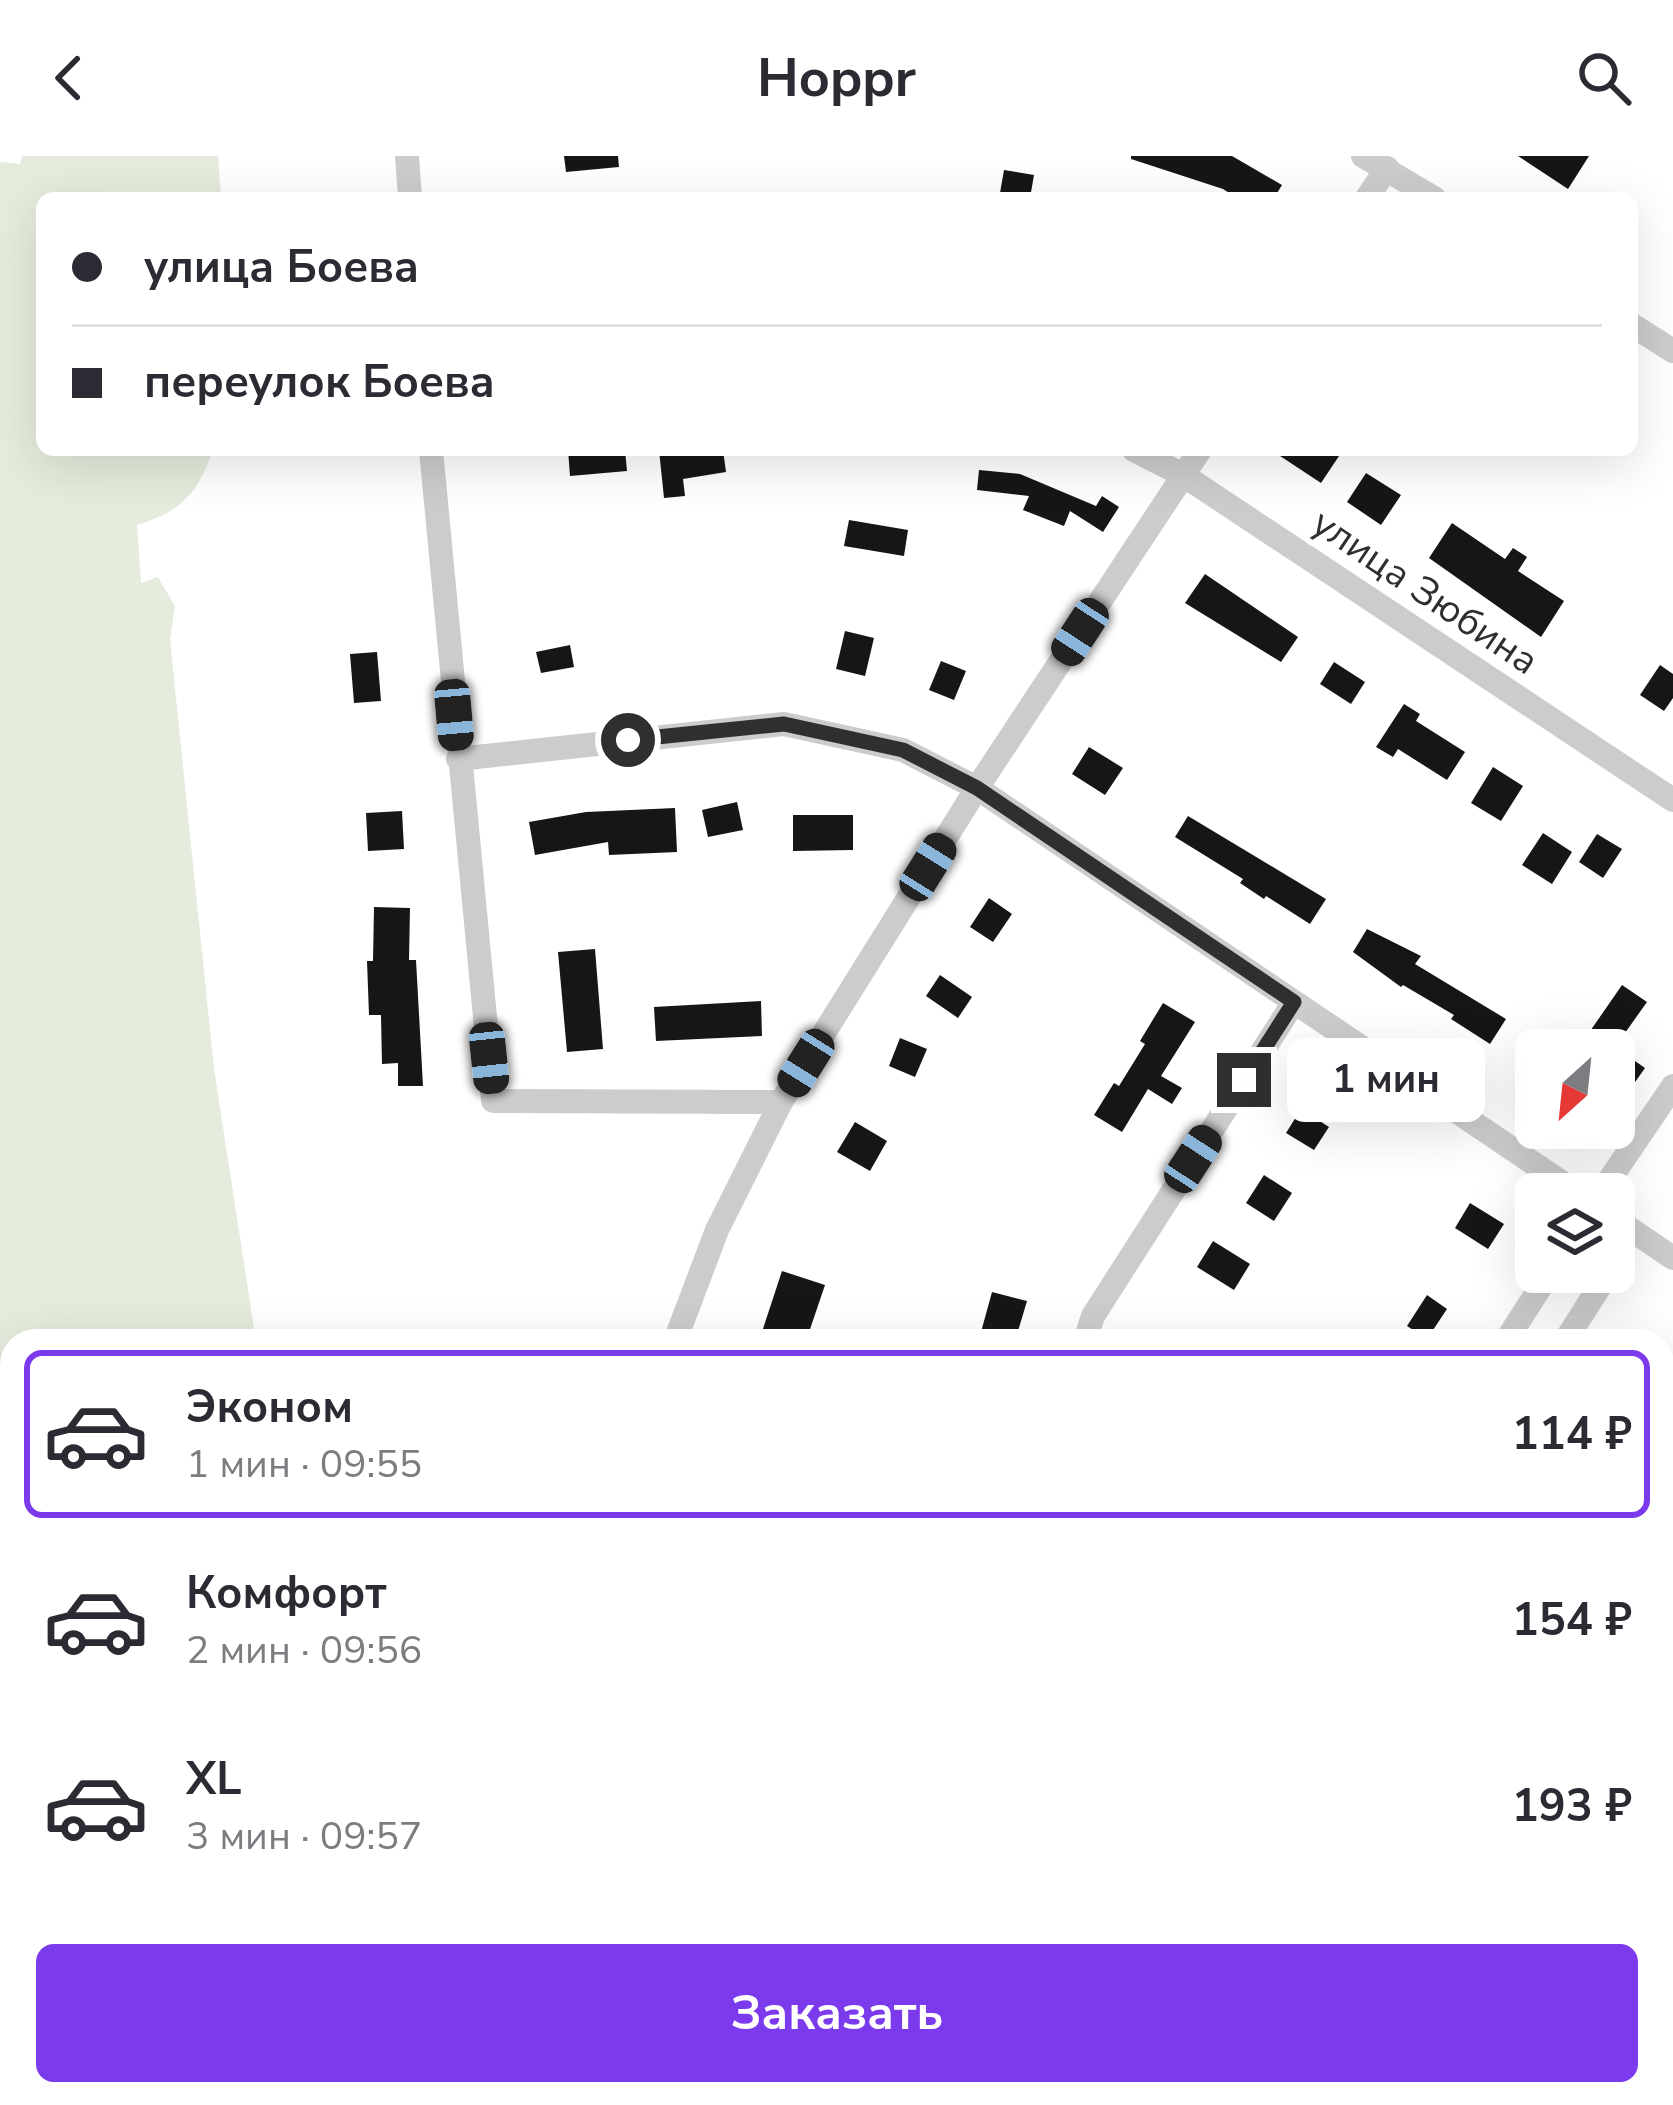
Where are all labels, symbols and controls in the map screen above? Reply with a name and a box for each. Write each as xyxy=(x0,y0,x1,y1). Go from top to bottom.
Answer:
text: Hoppr xyxy=(757,41,916,115)
icon: back xyxy=(36,45,102,111)
icon: search xyxy=(1571,45,1637,111)
text: улица Боева xyxy=(144,237,419,298)
text: переулок Боева xyxy=(144,352,495,413)
street label: улица Зюбина xyxy=(1301,497,1549,687)
car xyxy=(1045,592,1115,672)
car xyxy=(433,678,475,752)
route start xyxy=(601,713,655,767)
car xyxy=(894,827,962,907)
car xyxy=(467,1020,511,1096)
car xyxy=(772,1023,840,1103)
north arrow xyxy=(1515,1029,1635,1149)
map controls xyxy=(1515,1029,1635,1293)
callout: 1 мин xyxy=(1286,1038,1484,1122)
route end xyxy=(1217,1053,1271,1107)
text: 1 мин xyxy=(1332,1053,1440,1106)
car xyxy=(1158,1119,1228,1199)
button: layers xyxy=(1515,1173,1635,1293)
text: Эконом xyxy=(186,1377,353,1438)
icon: car xyxy=(42,1380,150,1488)
text: 114 ₽ xyxy=(1512,1404,1632,1465)
text: 1 мин · 09:55 xyxy=(186,1438,422,1491)
text: Комфорт xyxy=(186,1563,387,1624)
icon: car xyxy=(42,1566,150,1674)
text: 154 ₽ xyxy=(1512,1590,1632,1651)
text: 2 мин · 09:56 xyxy=(186,1624,422,1677)
text: XL xyxy=(186,1749,242,1810)
icon: car xyxy=(42,1752,150,1860)
text: 193 ₽ xyxy=(1512,1776,1632,1837)
text: 3 мин · 09:57 xyxy=(186,1810,422,1863)
button: Заказать xyxy=(36,1944,1638,2082)

